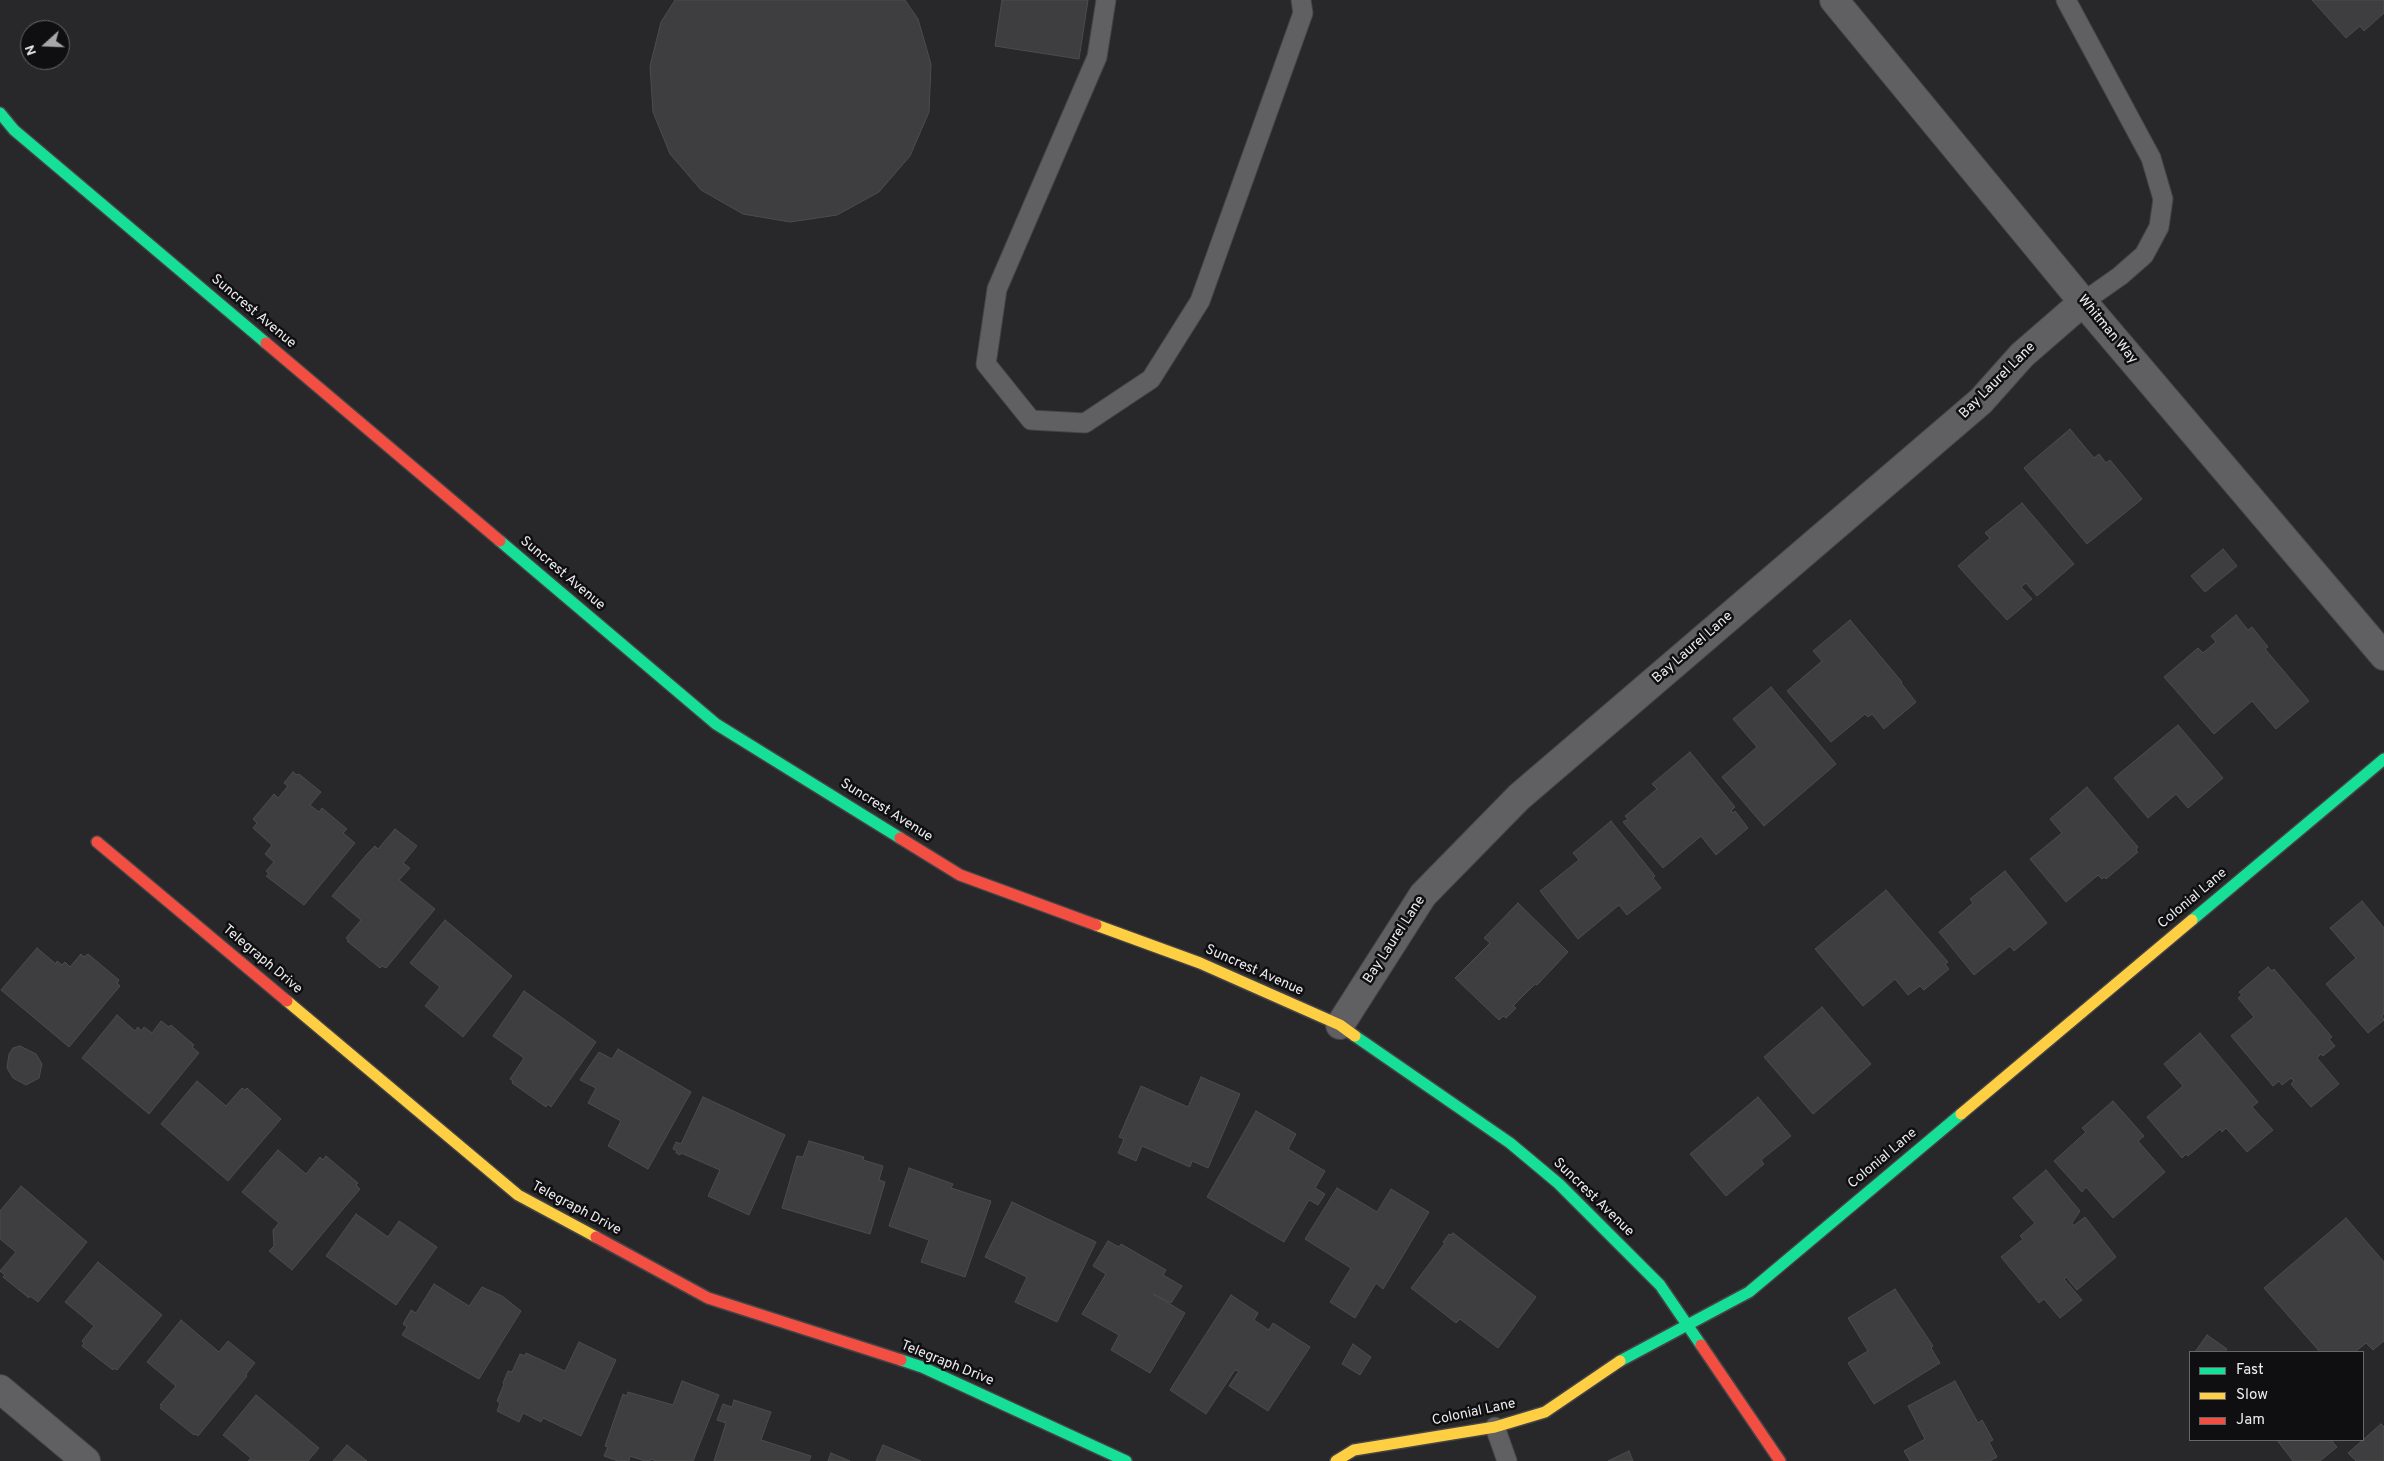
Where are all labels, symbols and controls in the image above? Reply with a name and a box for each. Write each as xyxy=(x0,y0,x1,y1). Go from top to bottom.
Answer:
north arrow xyxy=(20,20,70,70)
text: N xyxy=(22,42,41,58)
street label: Suncrest Avenue xyxy=(207,272,299,352)
street label: Whitman Way xyxy=(2073,292,2141,368)
street label: Bay Laurel Lane xyxy=(1956,339,2040,423)
street label: Suncrest Avenue xyxy=(516,534,608,614)
street label: Bay Laurel Lane xyxy=(1649,608,1737,688)
street label: Suncrest Avenue xyxy=(837,776,935,846)
street label: Colonial Lane xyxy=(2155,865,2231,933)
street label: Bay Laurel Lane xyxy=(1360,893,1430,987)
street label: Telegraph Drive xyxy=(219,922,305,998)
street label: Suncrest Avenue xyxy=(1202,942,1306,1000)
street label: Colonial Lane xyxy=(1845,1125,1921,1193)
street label: Suncrest Avenue xyxy=(1549,1155,1637,1241)
street label: Telegraph Drive xyxy=(528,1178,624,1240)
street label: Telegraph Drive xyxy=(898,1338,996,1390)
legend xyxy=(2189,1351,2364,1441)
text: Fast xyxy=(2236,1361,2264,1380)
text: Slow xyxy=(2236,1386,2268,1405)
street label: Colonial Lane xyxy=(1431,1396,1517,1430)
text: Jam xyxy=(2236,1411,2265,1430)

